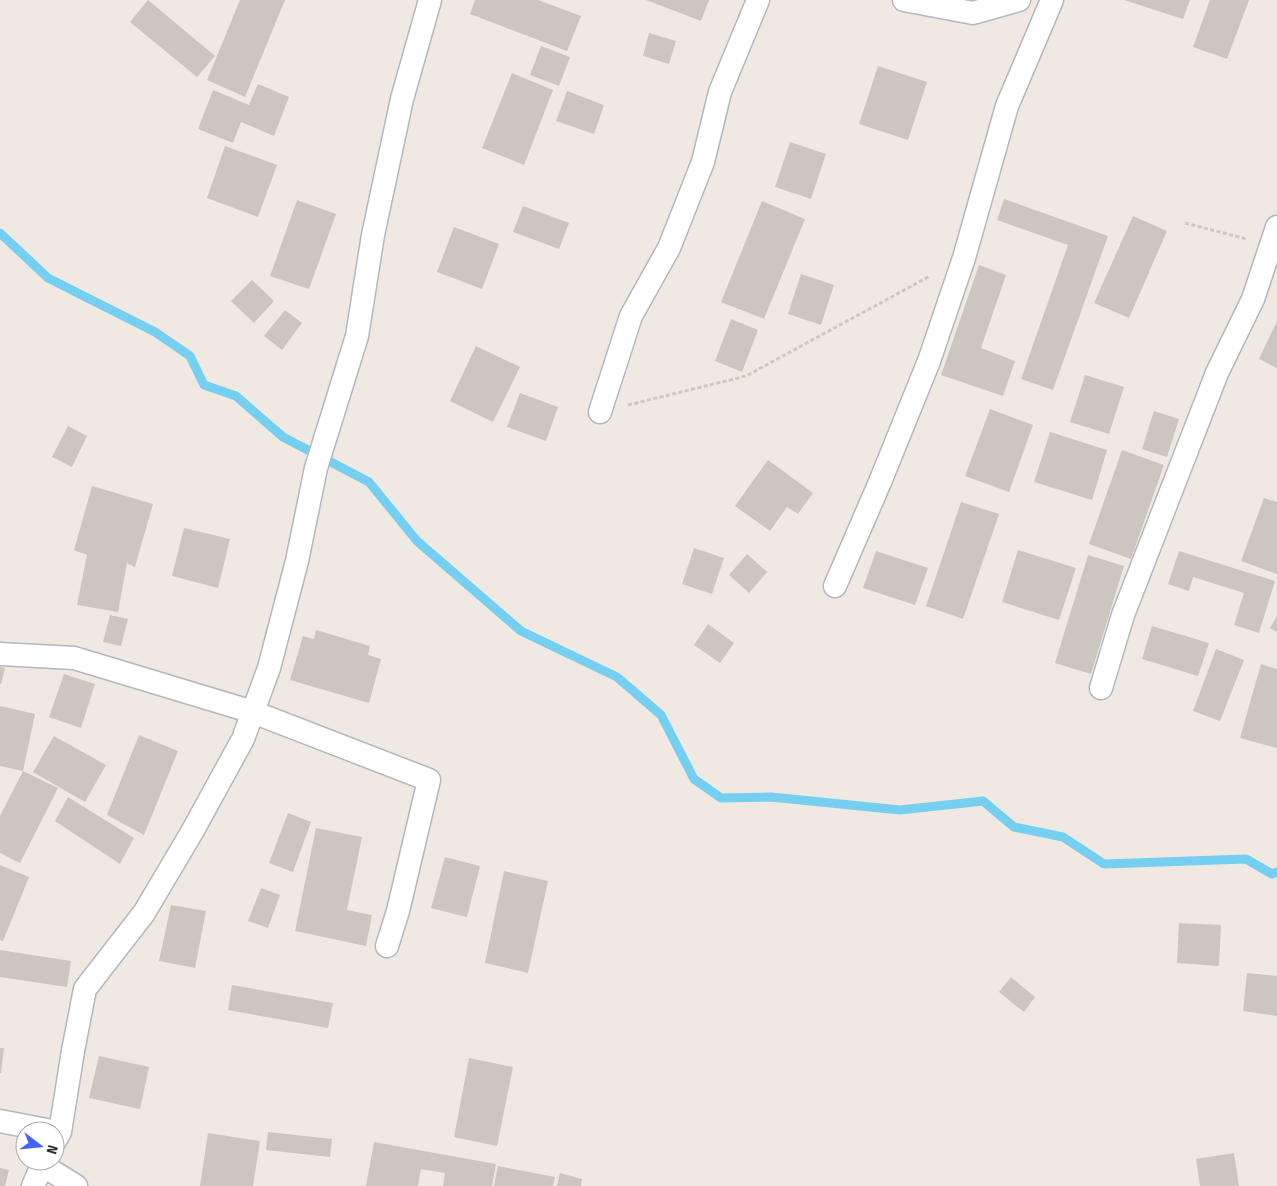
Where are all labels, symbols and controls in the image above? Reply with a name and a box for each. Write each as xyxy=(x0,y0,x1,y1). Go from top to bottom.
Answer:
north arrow xyxy=(15,1121,65,1171)
text: N xyxy=(43,1143,61,1156)

